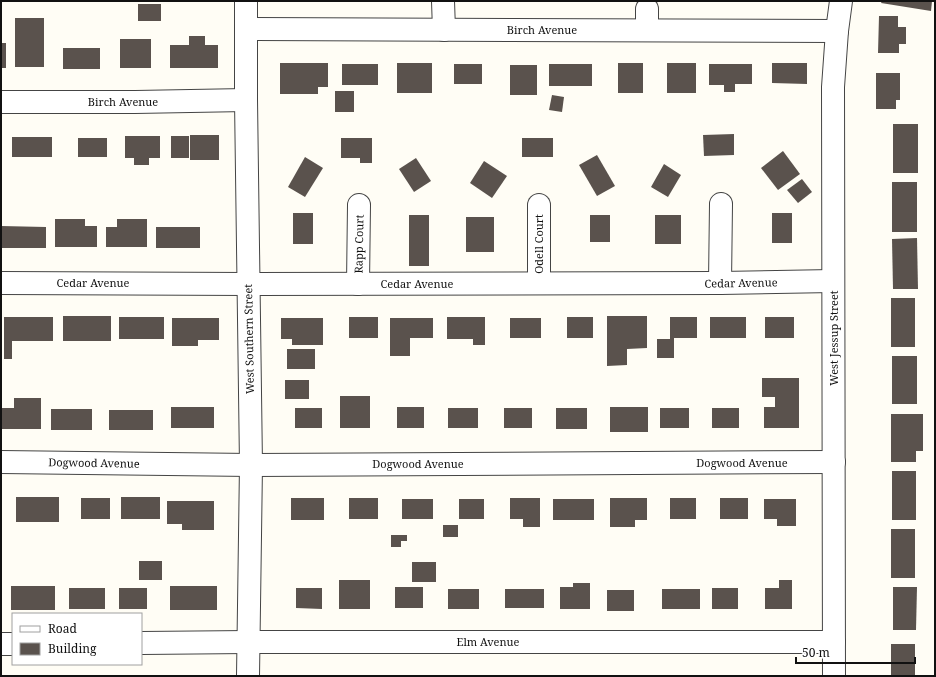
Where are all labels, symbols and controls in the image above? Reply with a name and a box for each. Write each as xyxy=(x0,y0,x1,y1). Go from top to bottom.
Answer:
street label: Birch Avenue xyxy=(507,22,577,37)
street label: Birch Avenue xyxy=(88,94,158,109)
street label: Rapp Court xyxy=(350,214,367,274)
street label: Odell Court xyxy=(531,214,546,274)
street label: Cedar Avenue xyxy=(704,274,778,291)
street label: Cedar Avenue xyxy=(57,275,130,290)
street label: Cedar Avenue xyxy=(381,276,454,291)
street label: West Southern Street xyxy=(240,284,257,394)
street label: West Jessup Street xyxy=(826,290,841,386)
street label: Dogwood Avenue xyxy=(48,454,140,471)
street label: Dogwood Avenue xyxy=(696,455,788,470)
street label: Dogwood Avenue xyxy=(372,456,464,471)
legend xyxy=(12,613,142,665)
text: Road xyxy=(48,620,78,637)
street label: Elm Avenue xyxy=(457,634,520,649)
scale bar xyxy=(796,639,915,665)
text: Building xyxy=(48,640,97,657)
text: 50 m xyxy=(802,644,830,661)

